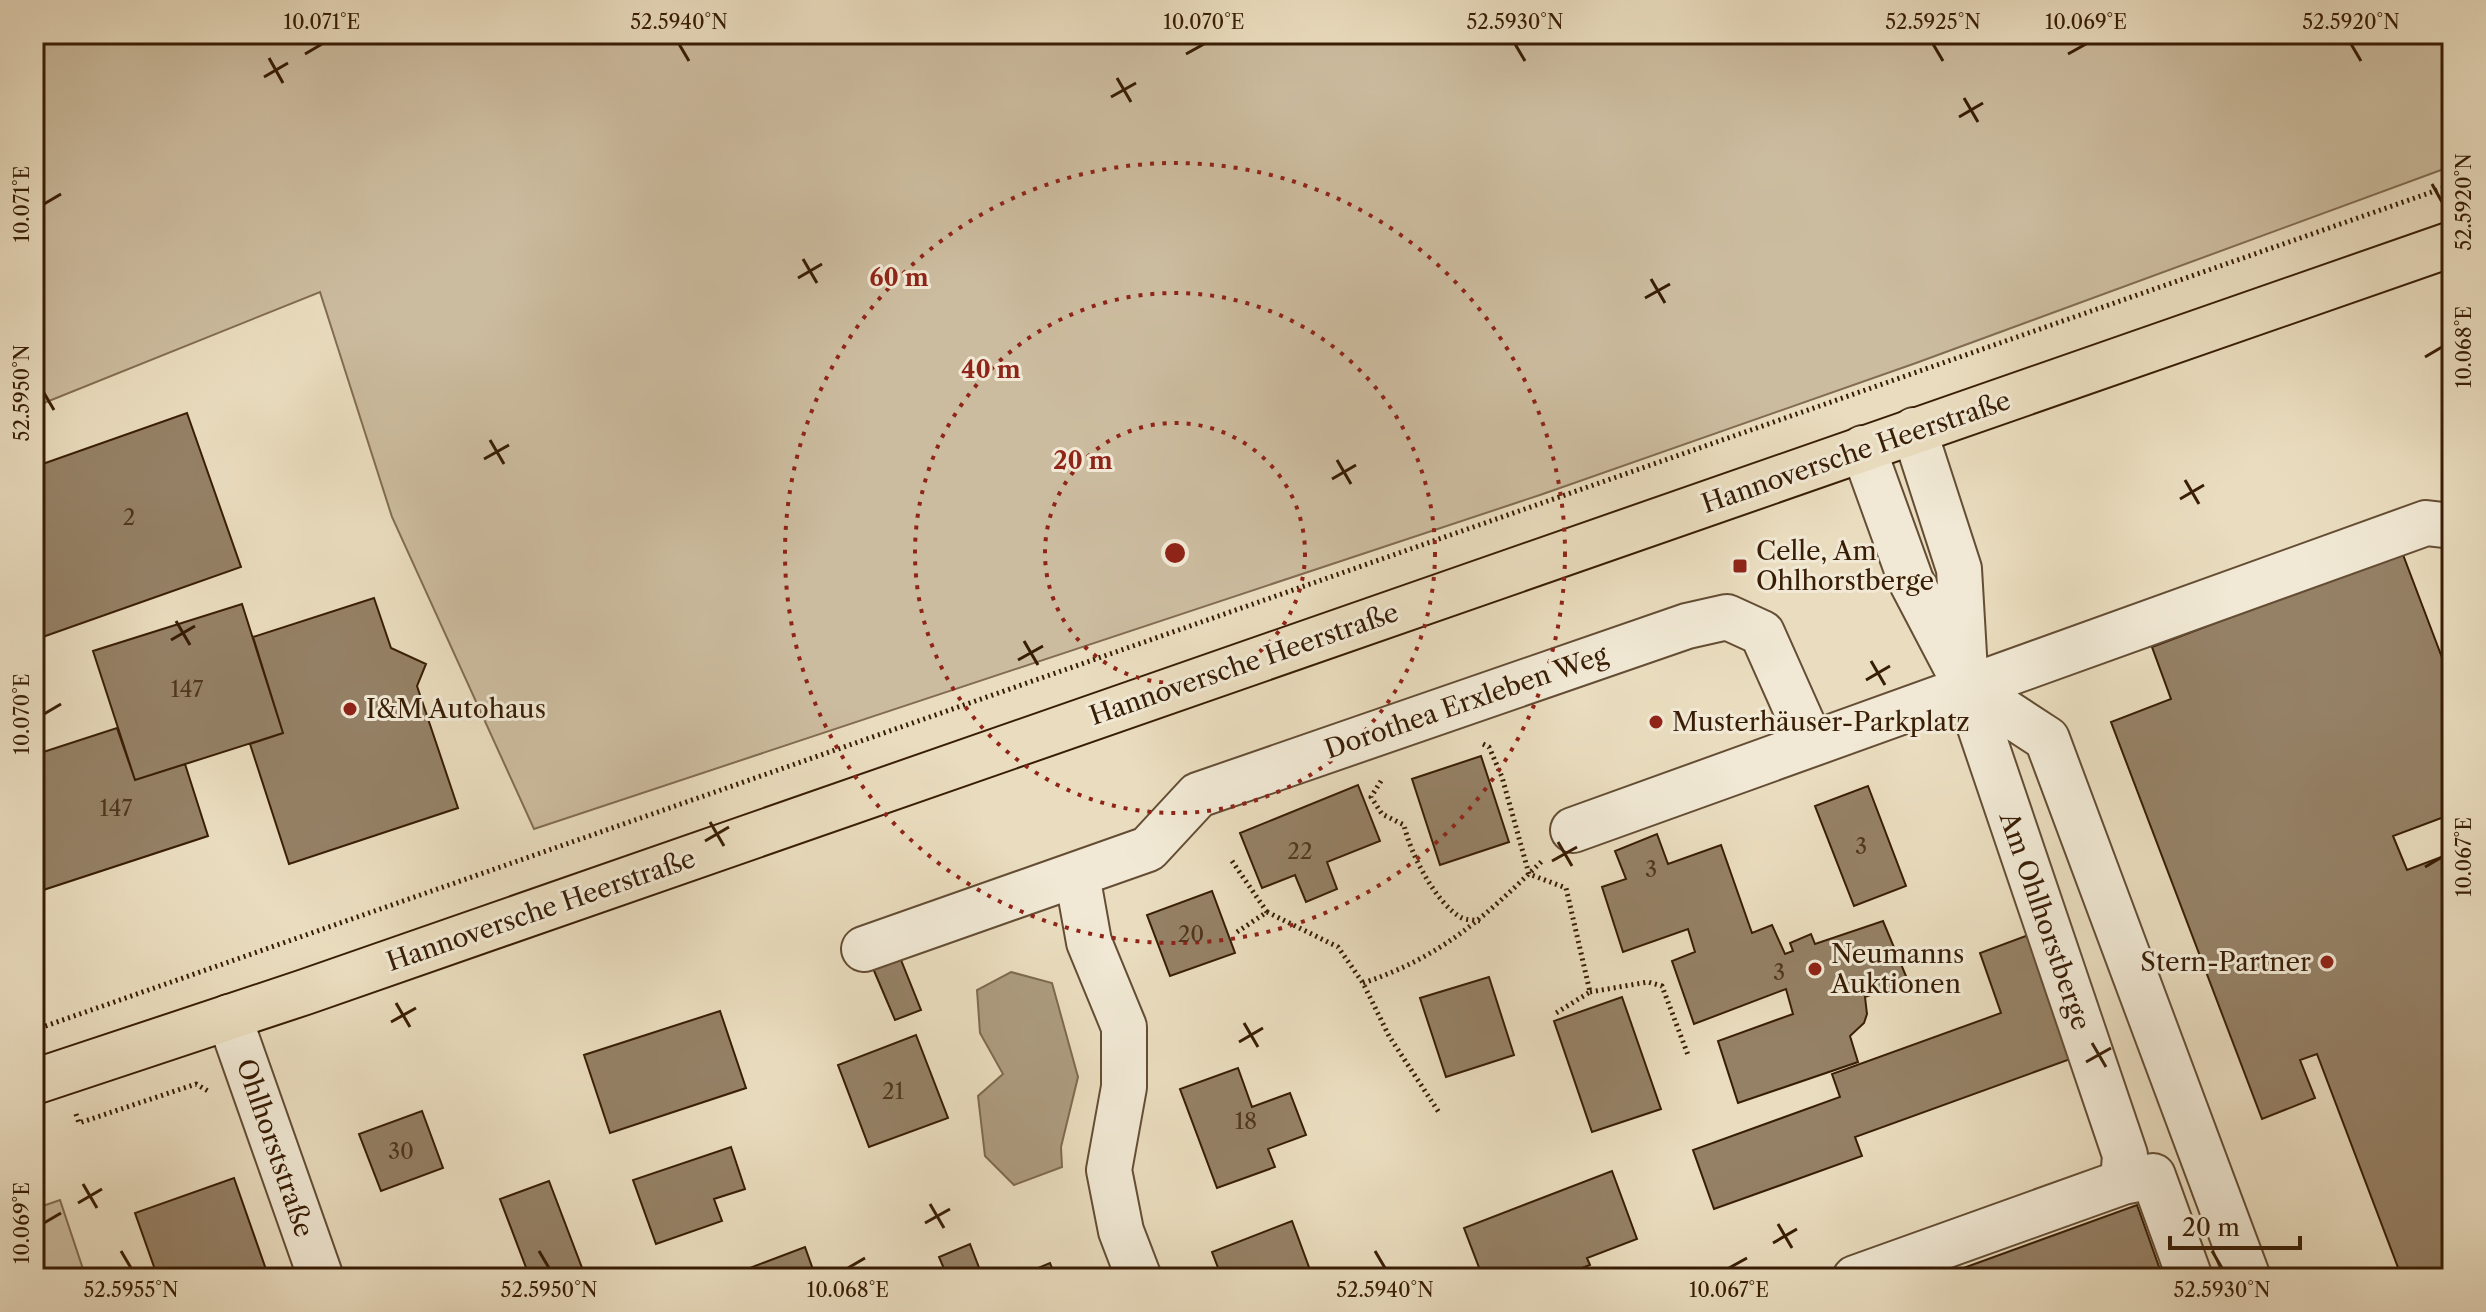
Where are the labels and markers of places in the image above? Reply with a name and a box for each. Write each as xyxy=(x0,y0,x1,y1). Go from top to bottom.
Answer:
place label: Celle, Am Ohlhorstberge xyxy=(1756,535,1934,597)
centre of rings xyxy=(1161,539,1189,567)
marker: Celle, Am Ohlhorstberge xyxy=(1731,557,1749,575)
place label: I&M Autohaus xyxy=(366,693,546,725)
marker: I&M Autohaus xyxy=(341,700,359,718)
place label: Musterhäuser-Parkplatz xyxy=(1672,706,1970,738)
marker: Musterhäuser-Parkplatz xyxy=(1647,713,1665,731)
place label: Neumanns Auktionen xyxy=(1830,938,1964,1000)
place label: Stern-Partner xyxy=(2140,946,2311,978)
marker: Stern-Partner xyxy=(2318,953,2336,971)
marker: Neumanns Auktionen xyxy=(1806,960,1824,978)

